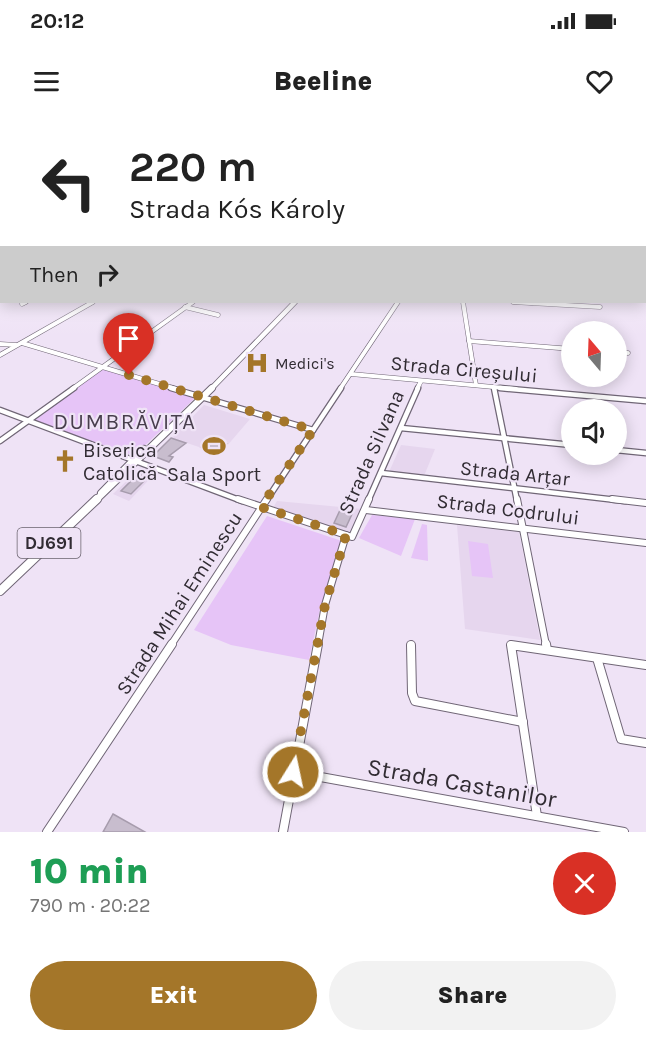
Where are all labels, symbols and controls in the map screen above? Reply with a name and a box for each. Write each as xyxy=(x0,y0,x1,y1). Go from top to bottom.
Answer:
text: 20:12 xyxy=(30,8,84,34)
icon: menu xyxy=(30,65,63,98)
text: Beeline xyxy=(274,65,372,97)
icon: heart xyxy=(583,65,616,98)
text: 220 m xyxy=(129,142,257,192)
icon: left xyxy=(30,144,108,222)
text: Strada Kós Károly xyxy=(129,193,345,225)
icon: right xyxy=(91,258,124,291)
text: Then xyxy=(30,262,79,288)
pin xyxy=(103,313,154,375)
north arrow xyxy=(561,321,627,387)
map controls xyxy=(561,321,627,465)
icon: arrive xyxy=(112,322,145,355)
hospital icon: Medici's xyxy=(244,350,270,376)
street label: Strada Cireșului xyxy=(389,352,538,387)
place label: Medici's xyxy=(275,354,335,373)
street label: Strada Silvana xyxy=(334,387,409,518)
button: sound xyxy=(561,399,627,465)
district label: DUMBRĂVIȚA xyxy=(54,409,196,435)
sports icon: Sala Sport xyxy=(201,433,227,459)
place label: Biserica Catolică xyxy=(83,439,158,485)
church icon: Biserica Catolică xyxy=(52,448,78,474)
street label: Strada Arțar xyxy=(459,456,572,491)
place label: Sala Sport xyxy=(167,463,261,486)
street label: Strada Codrului xyxy=(435,489,581,530)
street label: Strada Mihai Eminescu xyxy=(112,508,247,699)
road number: DJ691 xyxy=(17,528,80,558)
position arrow xyxy=(261,740,325,804)
street label: Strada Castanilor xyxy=(365,753,559,813)
text: 10 min xyxy=(30,850,149,892)
button: close xyxy=(553,852,616,915)
text: 790 m · 20:22 xyxy=(30,894,151,917)
button: Exit xyxy=(30,961,317,1030)
button: Share xyxy=(329,961,616,1030)

